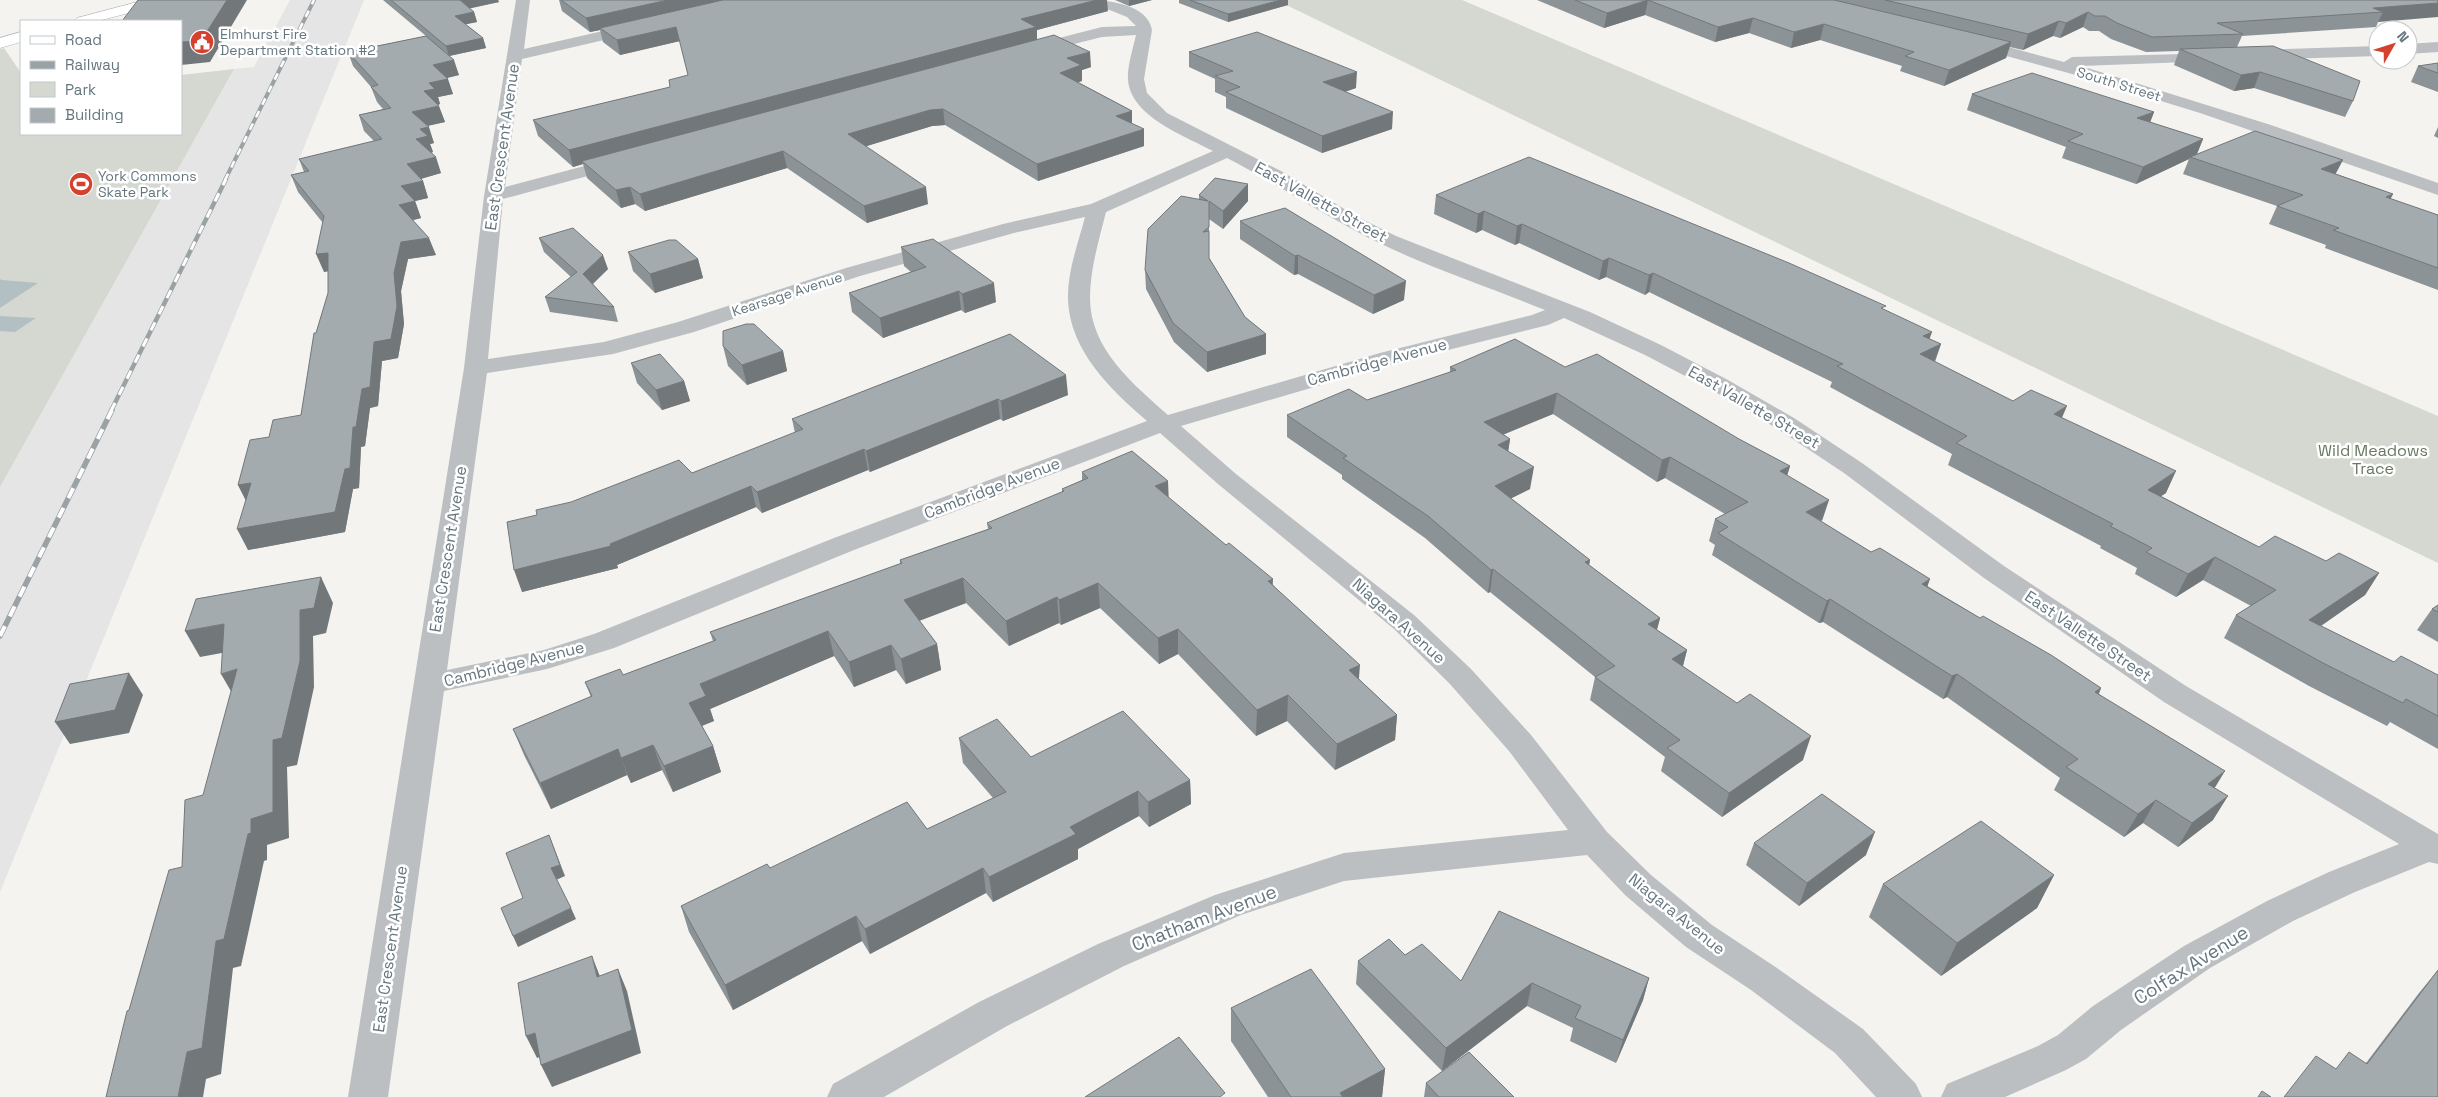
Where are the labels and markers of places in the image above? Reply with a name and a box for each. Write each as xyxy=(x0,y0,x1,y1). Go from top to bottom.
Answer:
place label: Elmhurst Fire Department Station #2 xyxy=(220,25,376,59)
public building icon: Elmhurst Fire Department Station #2 xyxy=(189,29,215,55)
place label: York Commons Skate Park xyxy=(98,167,197,201)
sports icon: York Commons Skate Park xyxy=(68,171,94,197)

